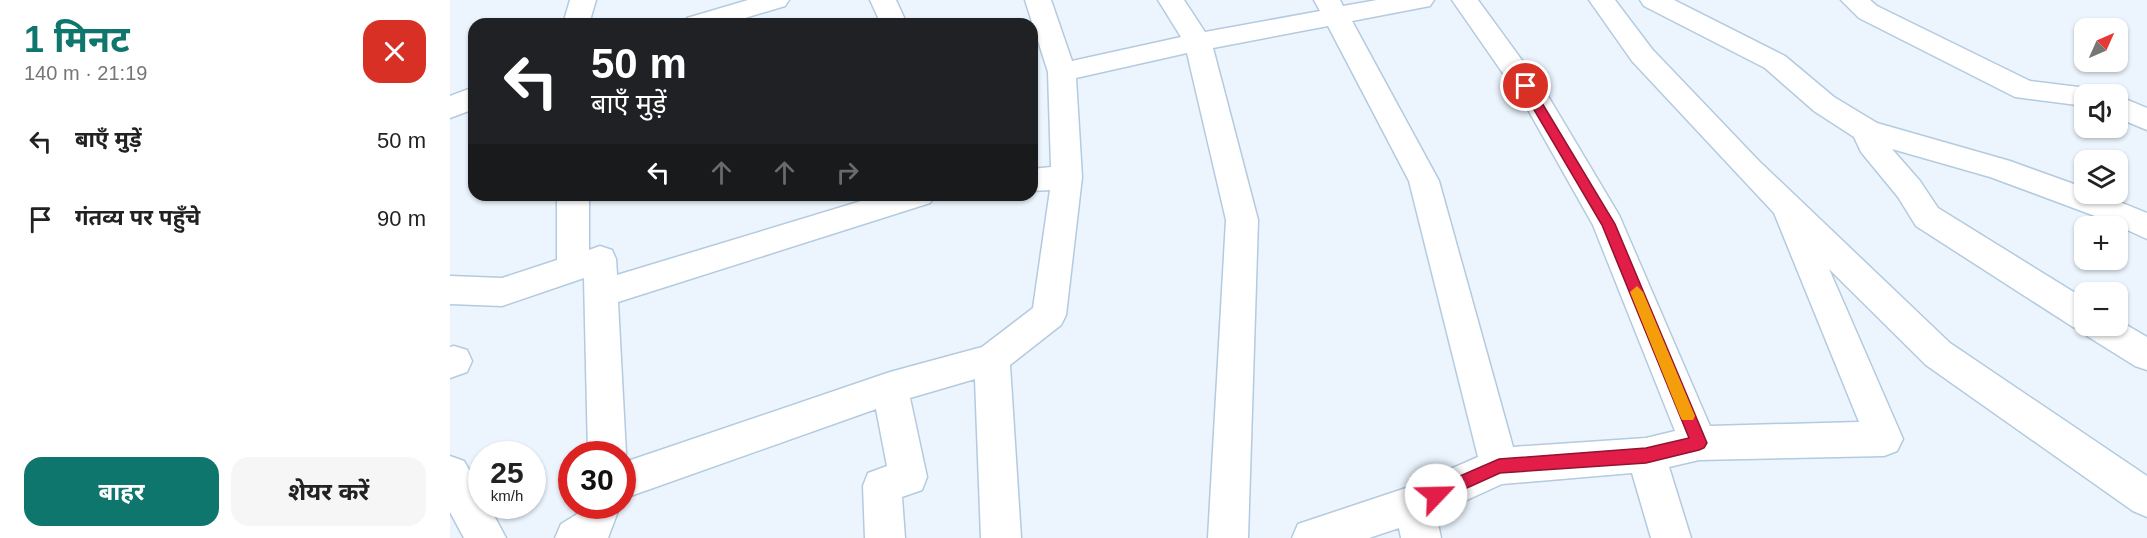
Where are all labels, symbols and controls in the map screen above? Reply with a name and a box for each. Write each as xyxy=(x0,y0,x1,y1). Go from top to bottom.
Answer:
north arrow xyxy=(2074,18,2128,72)
map controls xyxy=(2074,18,2128,336)
text: 1 मिनट xyxy=(24,19,130,60)
button: close xyxy=(363,20,426,83)
text: 50 m xyxy=(591,40,687,87)
icon: left xyxy=(492,42,570,120)
pin xyxy=(1500,60,1551,111)
text: 140 m · 21:19 xyxy=(24,62,147,84)
icon: arrive xyxy=(1509,69,1542,102)
button: sound xyxy=(2074,84,2128,138)
text: बाएँ मुड़ें xyxy=(591,89,666,119)
icon: left xyxy=(24,125,57,158)
text: बाएँ मुड़ें xyxy=(75,127,141,152)
text: 50 m xyxy=(377,128,426,153)
button: layers xyxy=(2074,150,2128,204)
icon: left xyxy=(642,156,675,189)
icon: ahead xyxy=(705,156,738,189)
icon: ahead xyxy=(768,156,801,189)
icon: right xyxy=(831,156,864,189)
icon: arrive xyxy=(24,203,57,236)
text: गंतव्य पर पहुँचे xyxy=(75,205,200,230)
text: 90 m xyxy=(377,206,426,231)
button: + xyxy=(2074,216,2128,270)
button: − xyxy=(2074,282,2128,336)
speed limit sign: 30 xyxy=(558,441,636,519)
text: 25 xyxy=(490,456,524,489)
button: बाहर xyxy=(24,457,219,526)
button: शेयर करें xyxy=(231,457,426,526)
position arrow xyxy=(1404,463,1468,527)
text: km/h xyxy=(491,487,523,504)

